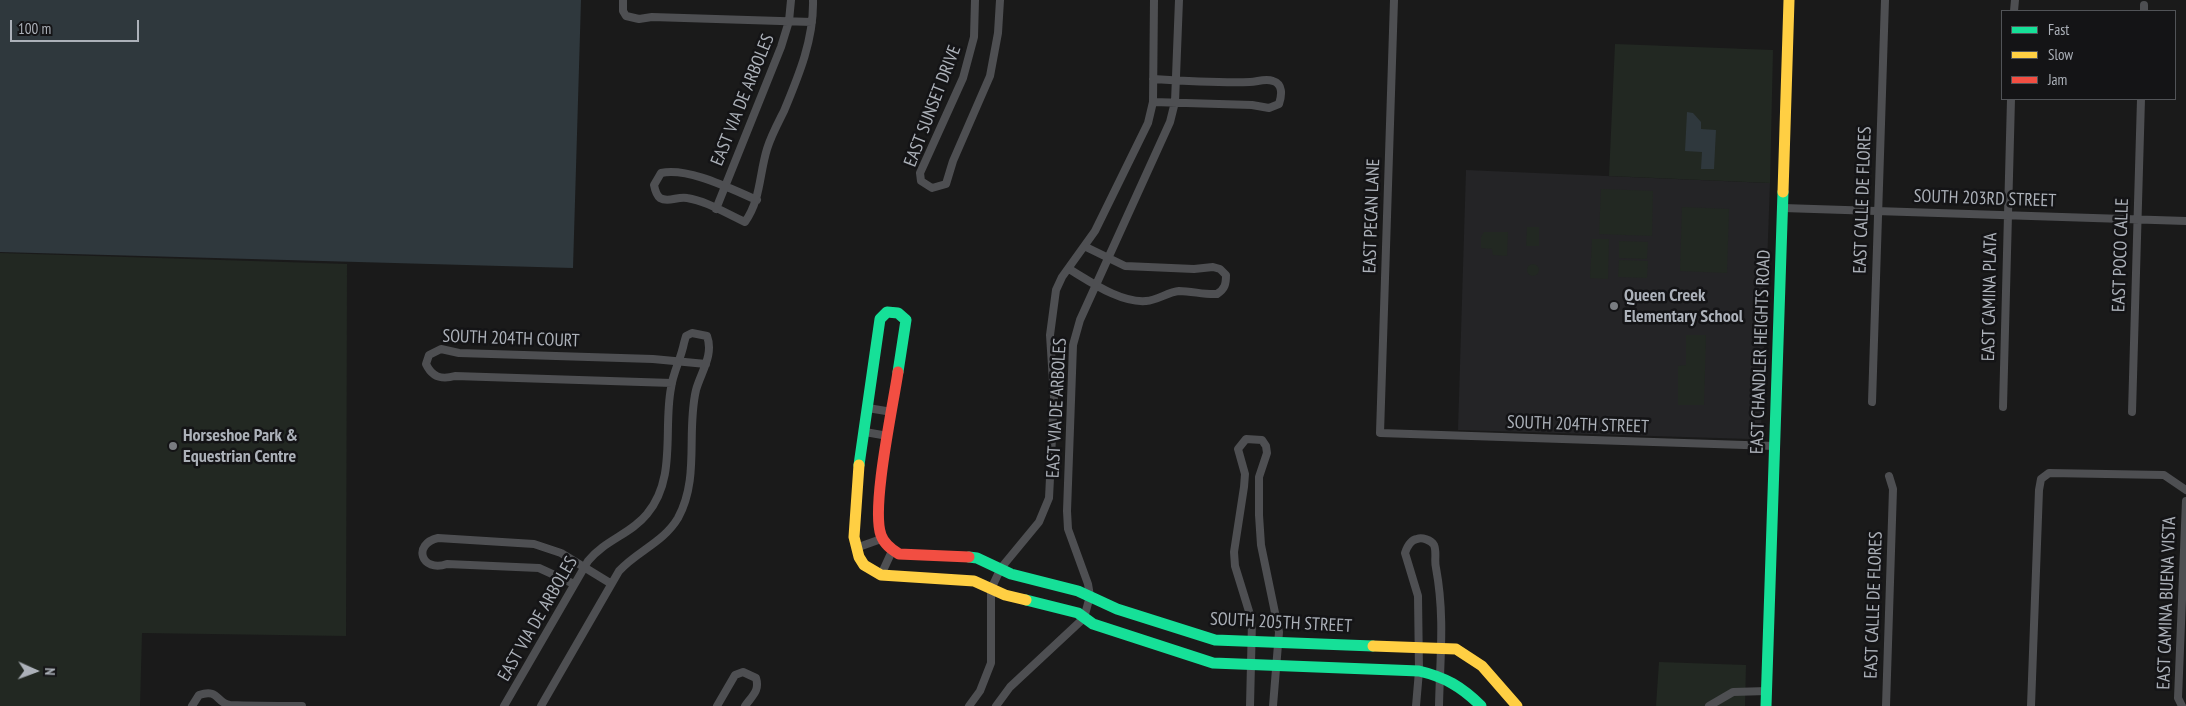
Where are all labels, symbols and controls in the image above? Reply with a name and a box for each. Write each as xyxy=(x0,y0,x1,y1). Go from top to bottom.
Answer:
scale bar xyxy=(12,10,141,42)
legend xyxy=(2001,10,2176,100)
text: 100 m xyxy=(18,19,51,38)
text: Fast xyxy=(2048,20,2069,39)
street label: EAST VIA DE ARBOLES xyxy=(707,31,779,169)
street label: EAST SUNSET DRIVE xyxy=(900,42,966,170)
text: Slow xyxy=(2048,45,2073,64)
text: Jam xyxy=(2048,70,2067,89)
street label: EAST CALLE DE FLORES xyxy=(1850,126,1876,274)
street label: EAST PECAN LANE xyxy=(1359,158,1385,274)
street label: SOUTH 203RD STREET xyxy=(1913,186,2057,212)
street label: EAST POCO CALLE xyxy=(2108,198,2134,312)
street label: EAST CAMINA PLATA xyxy=(1978,233,2002,361)
street label: EAST CHANDLER HEIGHTS ROAD xyxy=(1747,250,1775,454)
place label: Queen Creek Elementary School xyxy=(1624,285,1743,328)
marker: Queen Creek Elementary School xyxy=(1608,300,1620,312)
street label: SOUTH 204TH COURT xyxy=(442,326,580,352)
street label: EAST VIA DE ARBOLES xyxy=(1043,338,1071,478)
street label: SOUTH 204TH STREET xyxy=(1507,412,1649,438)
place label: Horseshoe Park & Equestrian Centre xyxy=(183,425,298,468)
marker: Horseshoe Park & Equestrian Centre xyxy=(167,440,179,452)
street label: EAST CAMINA BUENA VISTA xyxy=(2153,516,2181,690)
street label: EAST CALLE DE FLORES xyxy=(1861,531,1887,679)
street label: EAST VIA DE ARBOLES xyxy=(494,553,582,685)
street label: SOUTH 205TH STREET xyxy=(1209,608,1353,638)
north arrow xyxy=(10,646,60,696)
text: N xyxy=(41,667,59,676)

